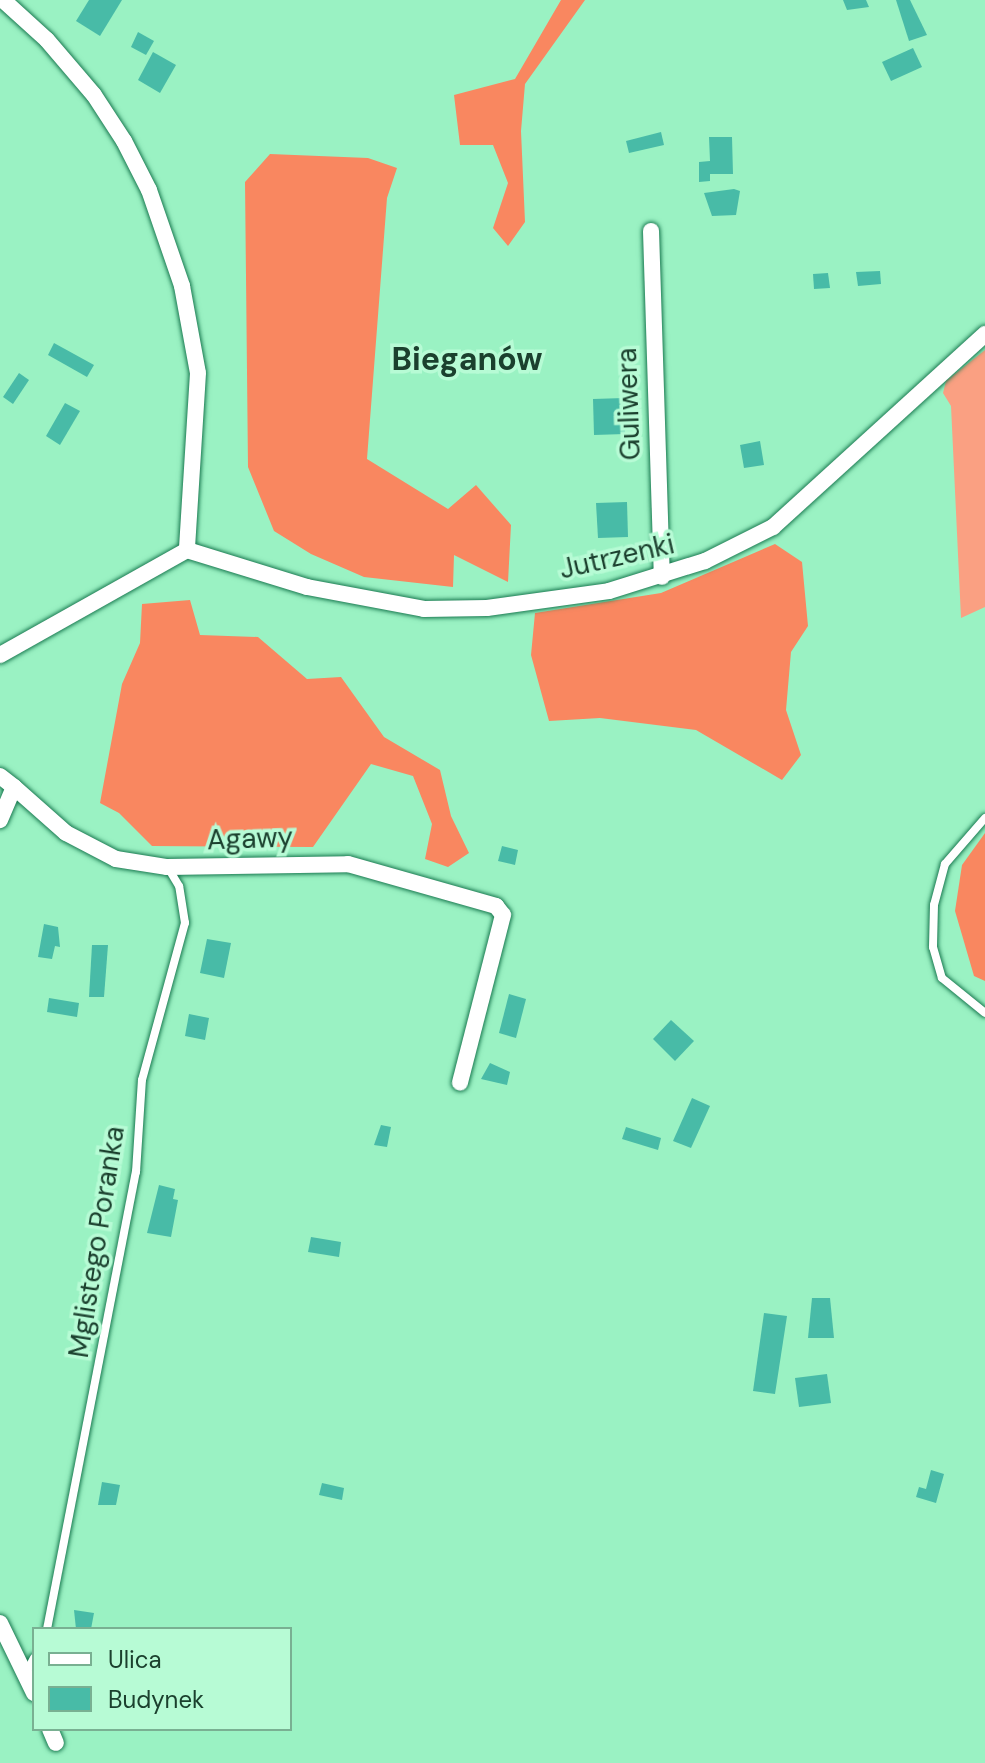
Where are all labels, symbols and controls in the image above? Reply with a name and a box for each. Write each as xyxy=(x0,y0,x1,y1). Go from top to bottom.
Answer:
district label: Bieganów xyxy=(392,340,542,378)
street label: Guliwera xyxy=(610,347,648,461)
street label: Jutrzenki xyxy=(556,527,678,587)
street label: Agawy xyxy=(206,821,294,857)
street label: Mglistego Poranka xyxy=(62,1124,132,1360)
legend xyxy=(32,1627,292,1731)
text: Ulica xyxy=(108,1644,162,1675)
text: Budynek xyxy=(108,1684,204,1715)

